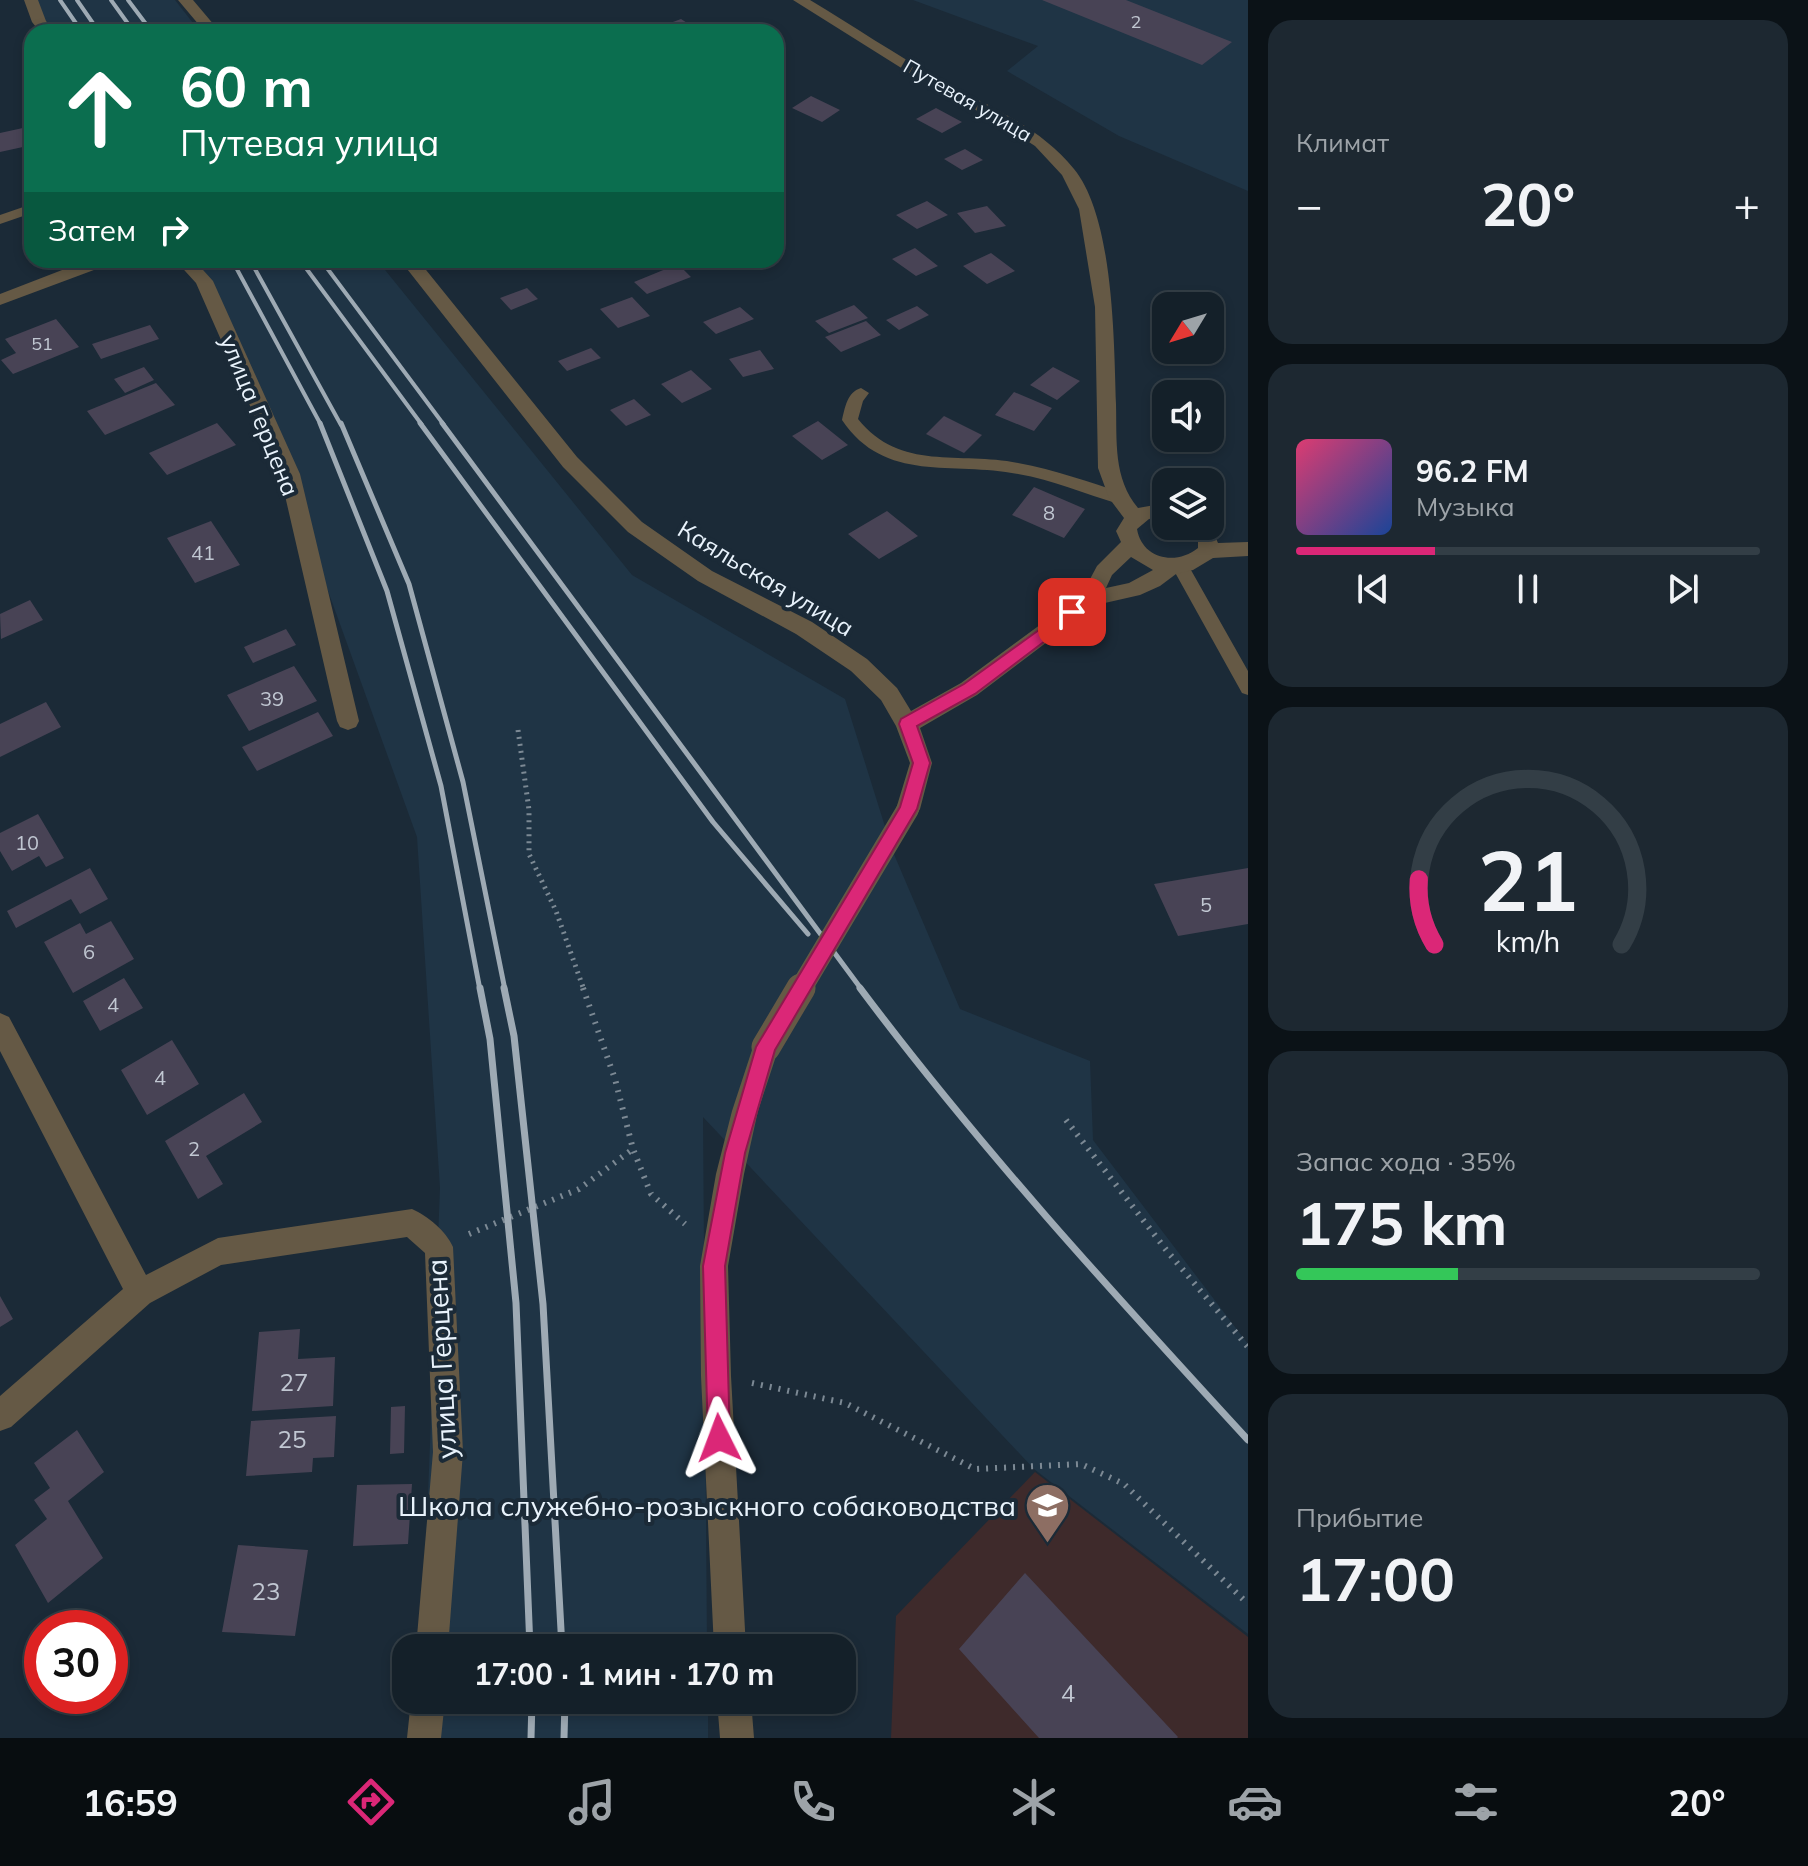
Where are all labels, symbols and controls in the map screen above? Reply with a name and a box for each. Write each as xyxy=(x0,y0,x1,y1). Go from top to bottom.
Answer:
house number: 2 xyxy=(1131,10,1141,33)
text: 60 m xyxy=(180,51,313,121)
street label: Путевая улица xyxy=(899,53,1037,147)
icon: ahead xyxy=(48,56,152,160)
text: Путевая улица xyxy=(180,120,440,165)
text: Климат xyxy=(1296,126,1389,159)
text: 20° xyxy=(1481,166,1575,241)
text: − xyxy=(1296,177,1322,232)
text: + xyxy=(1734,177,1760,232)
icon: right xyxy=(152,208,196,252)
text: Затем xyxy=(48,211,136,249)
north arrow xyxy=(1152,292,1224,364)
map controls xyxy=(1152,292,1224,540)
street label: улица Герцена xyxy=(214,330,306,500)
house number: 51 xyxy=(31,332,53,355)
button: sound xyxy=(1152,380,1224,452)
text: 96.2 FM xyxy=(1416,452,1529,490)
button: layers xyxy=(1152,468,1224,540)
text: Музыка xyxy=(1416,490,1515,523)
house number: 8 xyxy=(1043,500,1055,525)
street label: Каяльская улица xyxy=(673,514,859,642)
house number: 41 xyxy=(191,540,215,565)
icon: previous xyxy=(1351,567,1395,611)
icon: pause xyxy=(1506,567,1550,611)
icon: next xyxy=(1661,567,1705,611)
pin xyxy=(1038,578,1106,646)
icon: arrive xyxy=(1050,590,1094,634)
house number: 39 xyxy=(260,686,284,711)
text: 21 xyxy=(1478,827,1578,932)
house number: 10 xyxy=(15,830,39,855)
house number: 5 xyxy=(1200,892,1212,917)
text: km/h xyxy=(1496,923,1560,959)
house number: 6 xyxy=(83,939,95,964)
house number: 4 xyxy=(107,992,119,1017)
house number: 4 xyxy=(154,1065,166,1090)
house number: 2 xyxy=(188,1136,200,1161)
text: Запас хода · 35% xyxy=(1296,1145,1516,1178)
text: 175 km xyxy=(1296,1185,1508,1260)
street label: улица Герцена xyxy=(418,1258,464,1460)
house number: 27 xyxy=(280,1367,308,1397)
position arrow xyxy=(677,1396,761,1480)
house number: 25 xyxy=(278,1424,306,1454)
school or university icon: Школа служебно-розыскного собаководства xyxy=(1023,1481,1071,1544)
place label: Школа служебно-розыскного собаководства xyxy=(398,1488,1016,1523)
text: Прибытие xyxy=(1296,1501,1423,1534)
text: 17:00 xyxy=(1296,1541,1455,1616)
house number: 23 xyxy=(252,1576,280,1606)
speed limit sign: 30 xyxy=(24,1610,128,1714)
text: 17:00 · 1 мин · 170 m xyxy=(474,1655,774,1693)
house number: 4 xyxy=(1061,1678,1075,1708)
icon: directions xyxy=(343,1774,399,1830)
icon: music xyxy=(564,1774,620,1830)
icon: phone xyxy=(785,1774,841,1830)
icon: climate xyxy=(1006,1774,1062,1830)
icon: car xyxy=(1227,1774,1283,1830)
icon: filters xyxy=(1448,1774,1504,1830)
text: 16:59 xyxy=(82,1780,178,1825)
text: 20° xyxy=(1669,1780,1725,1825)

